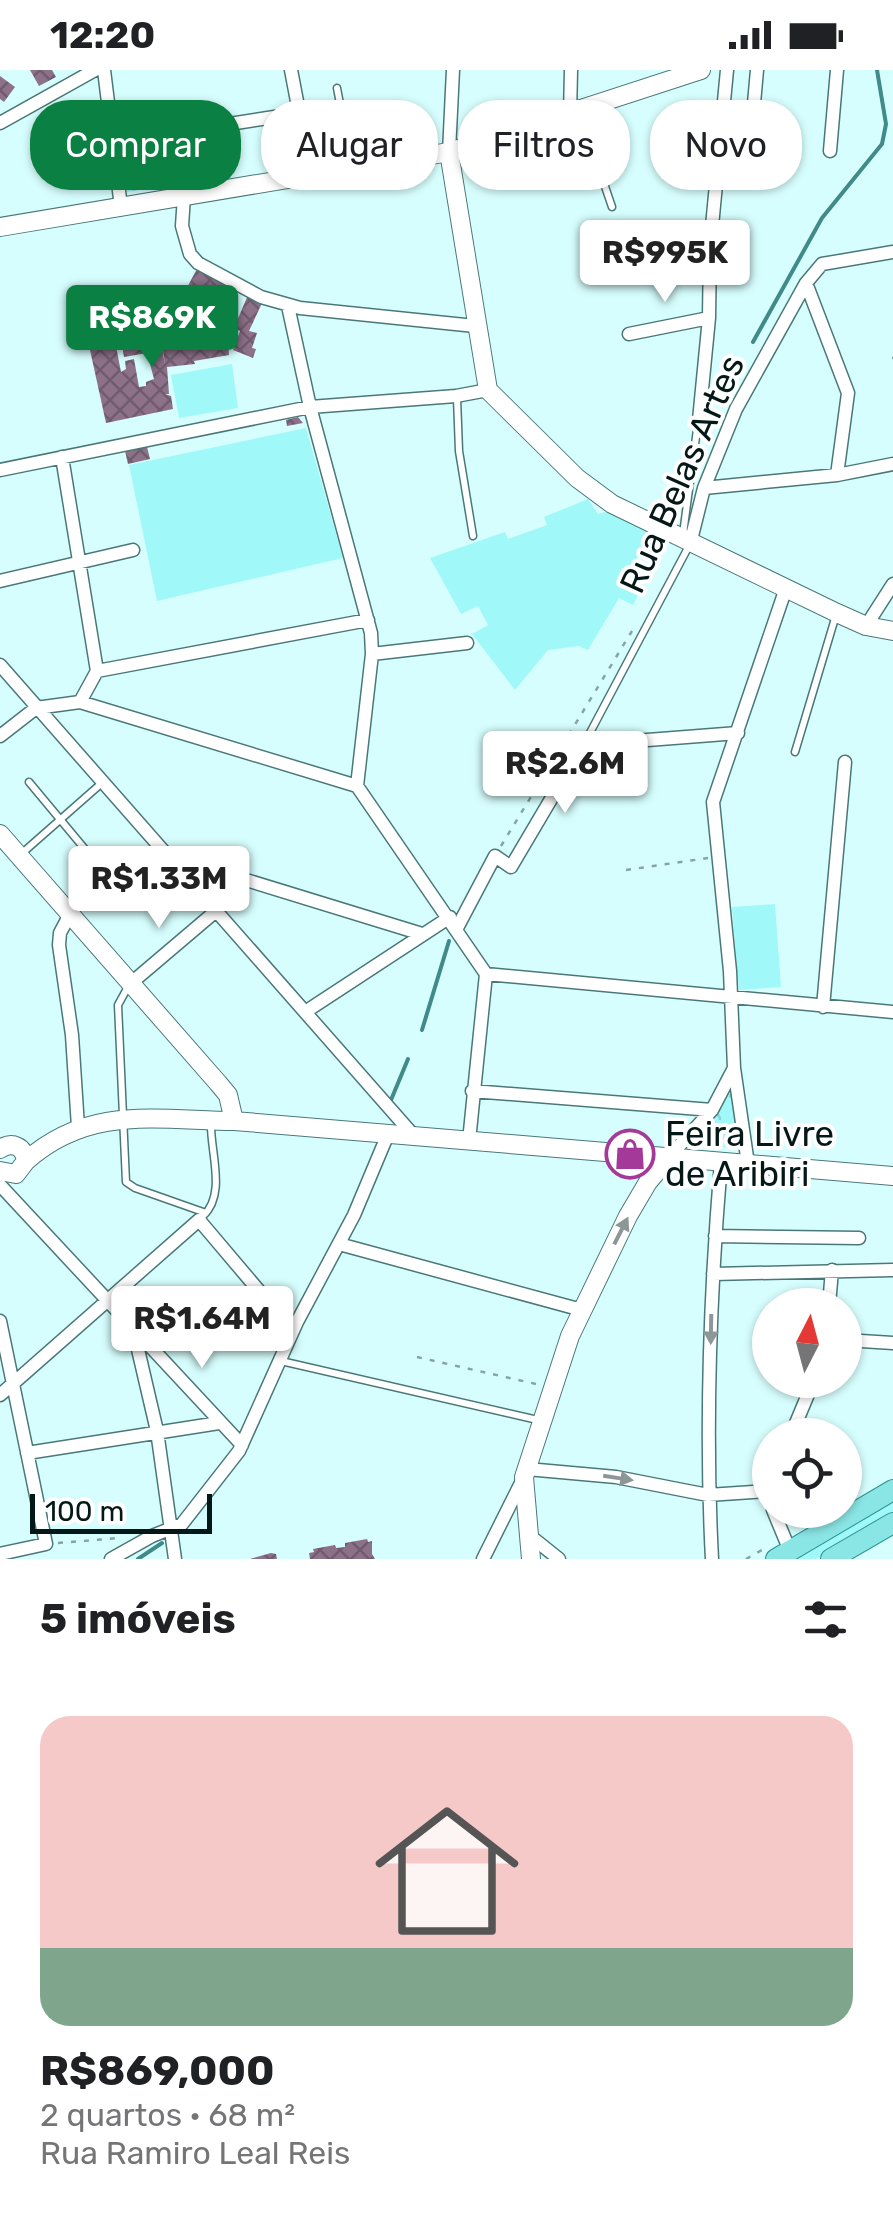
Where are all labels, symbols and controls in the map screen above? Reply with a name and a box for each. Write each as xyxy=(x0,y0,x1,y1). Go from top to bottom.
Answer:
text: 12:20 xyxy=(50,12,155,58)
chip: Comprar xyxy=(30,100,241,190)
chip: Alugar xyxy=(261,100,438,190)
chip: Filtros xyxy=(458,100,630,190)
chip: Novo xyxy=(650,100,802,190)
pin: R$995K xyxy=(584,220,746,305)
text: R$995K xyxy=(602,233,728,271)
pin: R$869K xyxy=(71,285,233,370)
text: R$869K xyxy=(88,298,216,336)
street label: Rua Belas Artes xyxy=(611,348,753,600)
pin: R$2.6M xyxy=(484,731,646,816)
text: R$2.6M xyxy=(505,744,625,782)
pin: R$1.33M xyxy=(67,846,251,931)
text: R$1.33M xyxy=(90,859,228,897)
place label: Feira Livre de Aribiri xyxy=(665,1113,834,1195)
shop icon: Feira Livre de Aribiri xyxy=(604,1128,656,1180)
one-way arrow xyxy=(612,1216,629,1245)
pin: R$1.64M xyxy=(110,1286,294,1371)
north arrow xyxy=(752,1288,862,1398)
map controls xyxy=(752,1288,862,1528)
text: R$1.64M xyxy=(133,1299,271,1337)
one-way arrow xyxy=(703,1313,719,1345)
button: locate xyxy=(752,1418,862,1528)
one-way arrow xyxy=(603,1471,635,1487)
scale bar xyxy=(30,1489,212,1534)
text: 100 m xyxy=(45,1495,124,1528)
icon: filters xyxy=(798,1592,853,1647)
text: 5 imóveis xyxy=(40,1594,236,1644)
icon: home xyxy=(357,1781,537,1961)
text: R$869,000 xyxy=(40,2046,275,2096)
text: 2 quartos · 68 m² xyxy=(40,2096,295,2134)
text: Rua Ramiro Leal Reis xyxy=(40,2134,350,2172)

